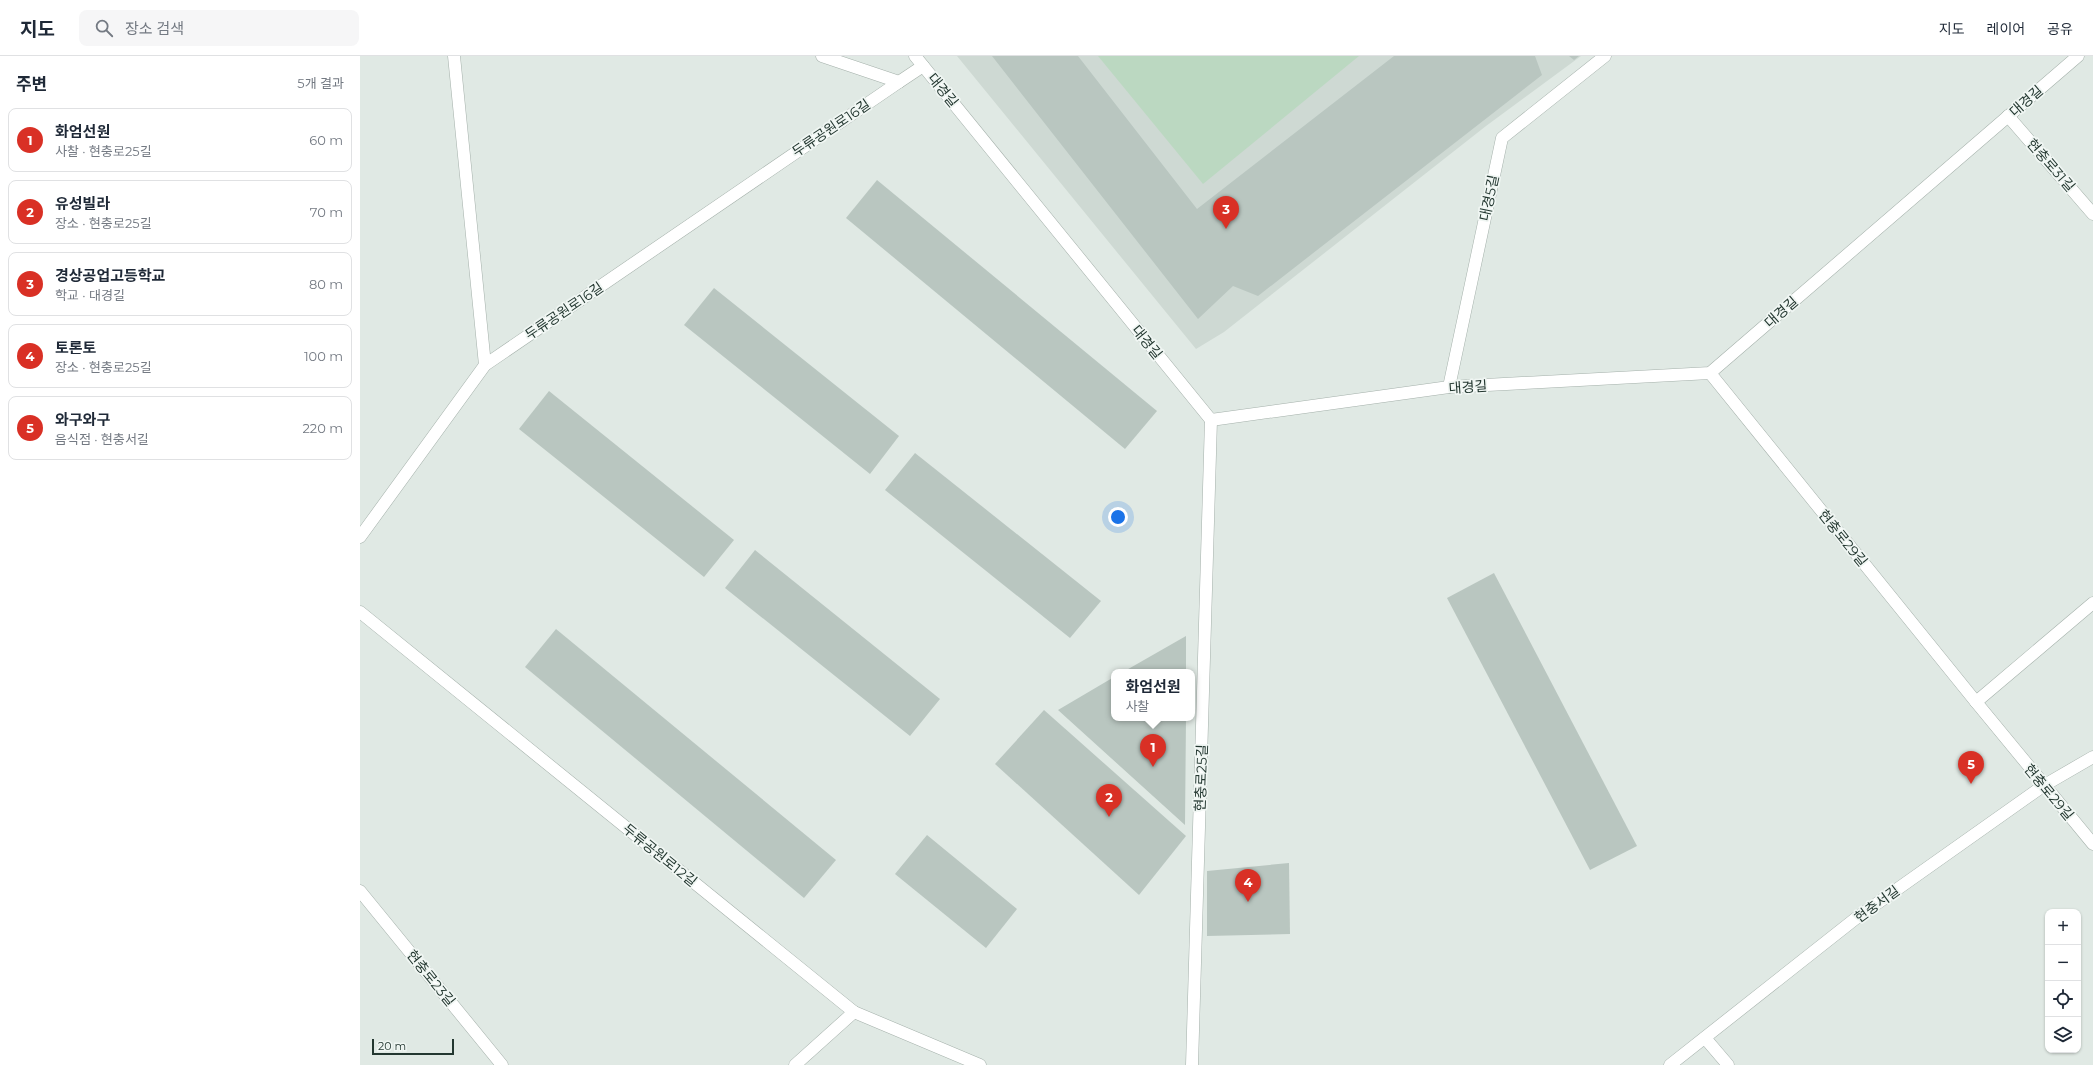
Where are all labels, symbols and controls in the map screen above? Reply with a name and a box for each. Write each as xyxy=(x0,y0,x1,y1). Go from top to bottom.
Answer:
search box xyxy=(79,10,359,46)
icon: search xyxy=(93,17,115,39)
text: 지도 xyxy=(20,18,55,41)
text: 장소 검색 xyxy=(125,19,184,38)
text: 지도 xyxy=(1939,20,1965,38)
text: 레이어 xyxy=(1987,20,2025,38)
text: 공유 xyxy=(2047,20,2073,38)
street label: 대경길 xyxy=(924,69,962,111)
text: 주변 xyxy=(16,74,47,94)
text: 5개 결과 xyxy=(297,75,344,91)
street label: 대경길 xyxy=(2006,82,2046,120)
street label: 두류공원로16길 xyxy=(788,95,874,161)
text: 화엄선원 xyxy=(55,122,110,141)
text: 1 xyxy=(27,132,33,148)
text: 60 m xyxy=(309,132,343,148)
street label: 현충로31길 xyxy=(2023,135,2079,195)
text: 사찰 · 현충로25길 xyxy=(55,143,152,159)
street label: 대경5길 xyxy=(1475,173,1503,223)
text: 유성빌라 xyxy=(55,194,110,213)
pin: 3 xyxy=(1213,196,1239,229)
text: 2 xyxy=(26,204,34,220)
text: 70 m xyxy=(310,204,343,220)
text: 장소 · 현충로25길 xyxy=(55,215,152,231)
text: 경상공업고등학교 xyxy=(55,266,165,285)
text: 3 xyxy=(26,276,34,292)
text: 80 m xyxy=(309,276,343,292)
street label: 두류공원로16길 xyxy=(521,278,607,344)
text: 학교 · 대경길 xyxy=(55,287,125,303)
street label: 대경길 xyxy=(1761,293,1801,331)
street label: 대경길 xyxy=(1128,321,1166,363)
text: 토론토 xyxy=(55,338,96,357)
text: 4 xyxy=(26,348,34,364)
text: 100 m xyxy=(304,348,343,364)
text: 장소 · 현충로25길 xyxy=(55,359,152,375)
street label: 대경길 xyxy=(1448,377,1488,397)
text: 와구와구 xyxy=(55,410,110,429)
text: 5 xyxy=(26,420,34,436)
text: 220 m xyxy=(302,420,343,436)
text: 음식점 · 현충서길 xyxy=(55,431,149,447)
street label: 현충로29길 xyxy=(1815,506,1871,570)
your location xyxy=(1108,507,1128,527)
popup xyxy=(1111,669,1195,721)
text: 화엄선원 xyxy=(1125,677,1181,696)
text: 사찰 xyxy=(1125,698,1149,714)
pin: 1 xyxy=(1140,734,1166,767)
street label: 현충로25길 xyxy=(1191,744,1211,812)
pin: 5 xyxy=(1958,751,1984,784)
street label: 현충로29길 xyxy=(2020,760,2078,824)
pin: 2 xyxy=(1096,784,1122,817)
street label: 두류공원로12길 xyxy=(619,820,701,890)
pin: 4 xyxy=(1235,869,1261,902)
street label: 현충서길 xyxy=(1851,882,1903,926)
map controls xyxy=(2045,909,2081,1053)
button: + xyxy=(2045,909,2081,945)
button: − xyxy=(2045,945,2081,981)
street label: 현충로23길 xyxy=(403,946,459,1010)
button: locate xyxy=(2045,981,2081,1017)
button: layers xyxy=(2045,1017,2081,1053)
scale bar xyxy=(372,1037,454,1056)
text: 20 m xyxy=(378,1039,406,1053)

